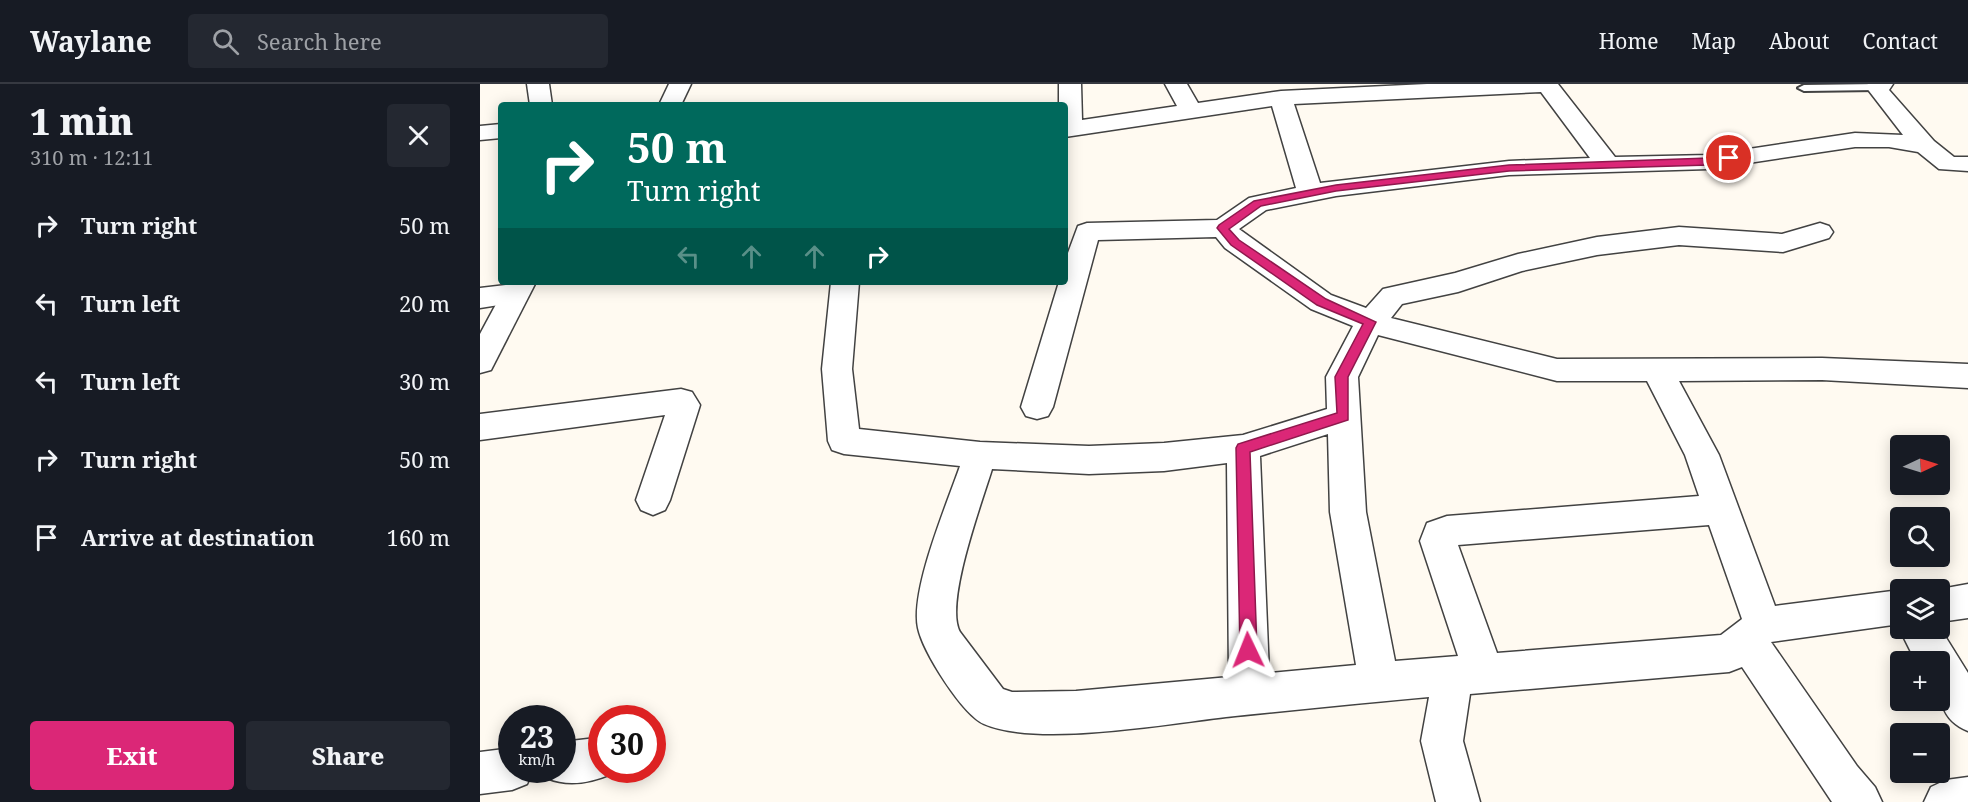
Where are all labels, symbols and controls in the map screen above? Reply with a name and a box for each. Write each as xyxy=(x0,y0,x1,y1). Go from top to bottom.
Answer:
search box xyxy=(188,14,608,68)
text: Waylane xyxy=(30,22,152,60)
icon: search xyxy=(209,25,242,58)
text: Search here xyxy=(257,26,382,56)
text: Home xyxy=(1599,27,1659,55)
text: Map xyxy=(1692,27,1736,55)
text: About xyxy=(1769,27,1830,55)
text: Contact xyxy=(1863,27,1938,55)
text: 1 min xyxy=(30,97,133,146)
button: close xyxy=(387,104,450,167)
text: 50 m xyxy=(627,118,727,175)
icon: right xyxy=(528,126,606,204)
pin xyxy=(1703,132,1754,183)
icon: arrive xyxy=(1712,141,1745,174)
text: 310 m · 12:11 xyxy=(30,144,153,171)
text: Turn right xyxy=(627,172,760,209)
icon: right xyxy=(30,209,63,242)
text: Turn right xyxy=(81,210,197,240)
text: 50 m xyxy=(399,210,450,240)
icon: left xyxy=(672,240,705,273)
icon: ahead xyxy=(735,240,768,273)
icon: ahead xyxy=(798,240,831,273)
icon: right xyxy=(861,240,894,273)
icon: left xyxy=(30,287,63,320)
text: Turn left xyxy=(81,288,180,318)
text: 20 m xyxy=(399,288,450,318)
icon: left xyxy=(30,365,63,398)
text: Turn left xyxy=(81,366,180,396)
text: 30 m xyxy=(399,366,450,396)
north arrow xyxy=(1890,435,1950,495)
map controls xyxy=(1890,435,1950,783)
icon: right xyxy=(30,443,63,476)
text: Turn right xyxy=(81,444,197,474)
text: 50 m xyxy=(399,444,450,474)
button: search xyxy=(1890,507,1950,567)
icon: arrive xyxy=(30,521,63,554)
text: Arrive at destination xyxy=(81,522,315,552)
text: 160 m xyxy=(387,522,450,552)
button: layers xyxy=(1890,579,1950,639)
position arrow xyxy=(1216,618,1280,682)
button: + xyxy=(1890,651,1950,711)
speed limit sign: 30 xyxy=(588,705,666,783)
text: 23 xyxy=(520,716,554,757)
button: Exit xyxy=(30,721,234,790)
button: Share xyxy=(246,721,450,790)
button: − xyxy=(1890,723,1950,783)
text: km/h xyxy=(519,749,555,769)

